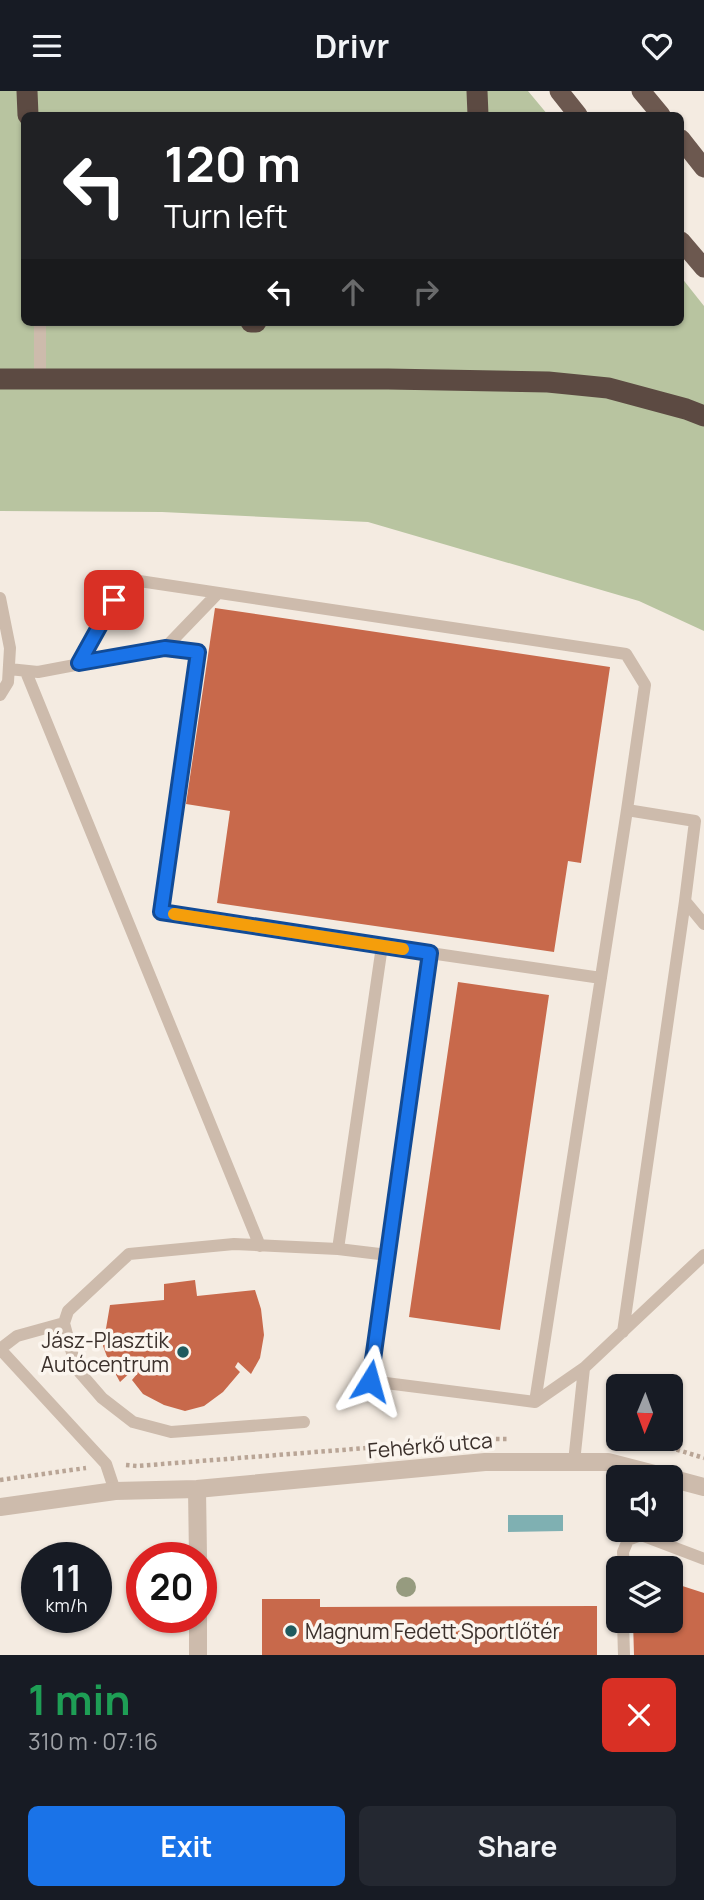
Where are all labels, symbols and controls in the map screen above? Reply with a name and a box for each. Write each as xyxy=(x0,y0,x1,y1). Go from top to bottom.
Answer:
text: Drivr xyxy=(315,24,389,68)
icon: menu xyxy=(28,27,66,65)
icon: heart xyxy=(638,27,676,65)
text: 120 m xyxy=(164,130,301,197)
icon: left xyxy=(49,140,140,231)
text: Turn left xyxy=(164,194,288,238)
icon: left xyxy=(261,273,299,311)
icon: ahead xyxy=(334,273,372,311)
icon: right xyxy=(407,273,445,311)
pin xyxy=(84,570,144,630)
icon: arrive xyxy=(95,581,133,619)
place label: Jász-Plasztik Autócentrum xyxy=(41,1326,170,1378)
marker: Jász-Plasztik Autócentrum xyxy=(175,1344,191,1360)
position arrow xyxy=(333,1344,407,1418)
north arrow xyxy=(606,1374,682,1451)
map controls xyxy=(606,1374,683,1633)
street label: Fehérkő utca xyxy=(366,1426,494,1464)
button: sound xyxy=(606,1465,683,1542)
speed limit sign: 20 xyxy=(126,1542,217,1633)
text: 11 xyxy=(51,1554,82,1602)
button: layers xyxy=(606,1556,683,1633)
text: km/h xyxy=(46,1593,87,1617)
place label: Magnum Fedett Sportlőtér xyxy=(305,1617,561,1645)
marker: Magnum Fedett Sportlőtér xyxy=(283,1623,299,1639)
text: 1 min xyxy=(28,1670,131,1728)
button: close xyxy=(602,1678,676,1752)
text: 310 m · 07:16 xyxy=(28,1725,158,1757)
button: Exit xyxy=(28,1806,345,1886)
button: Share xyxy=(359,1806,676,1886)

